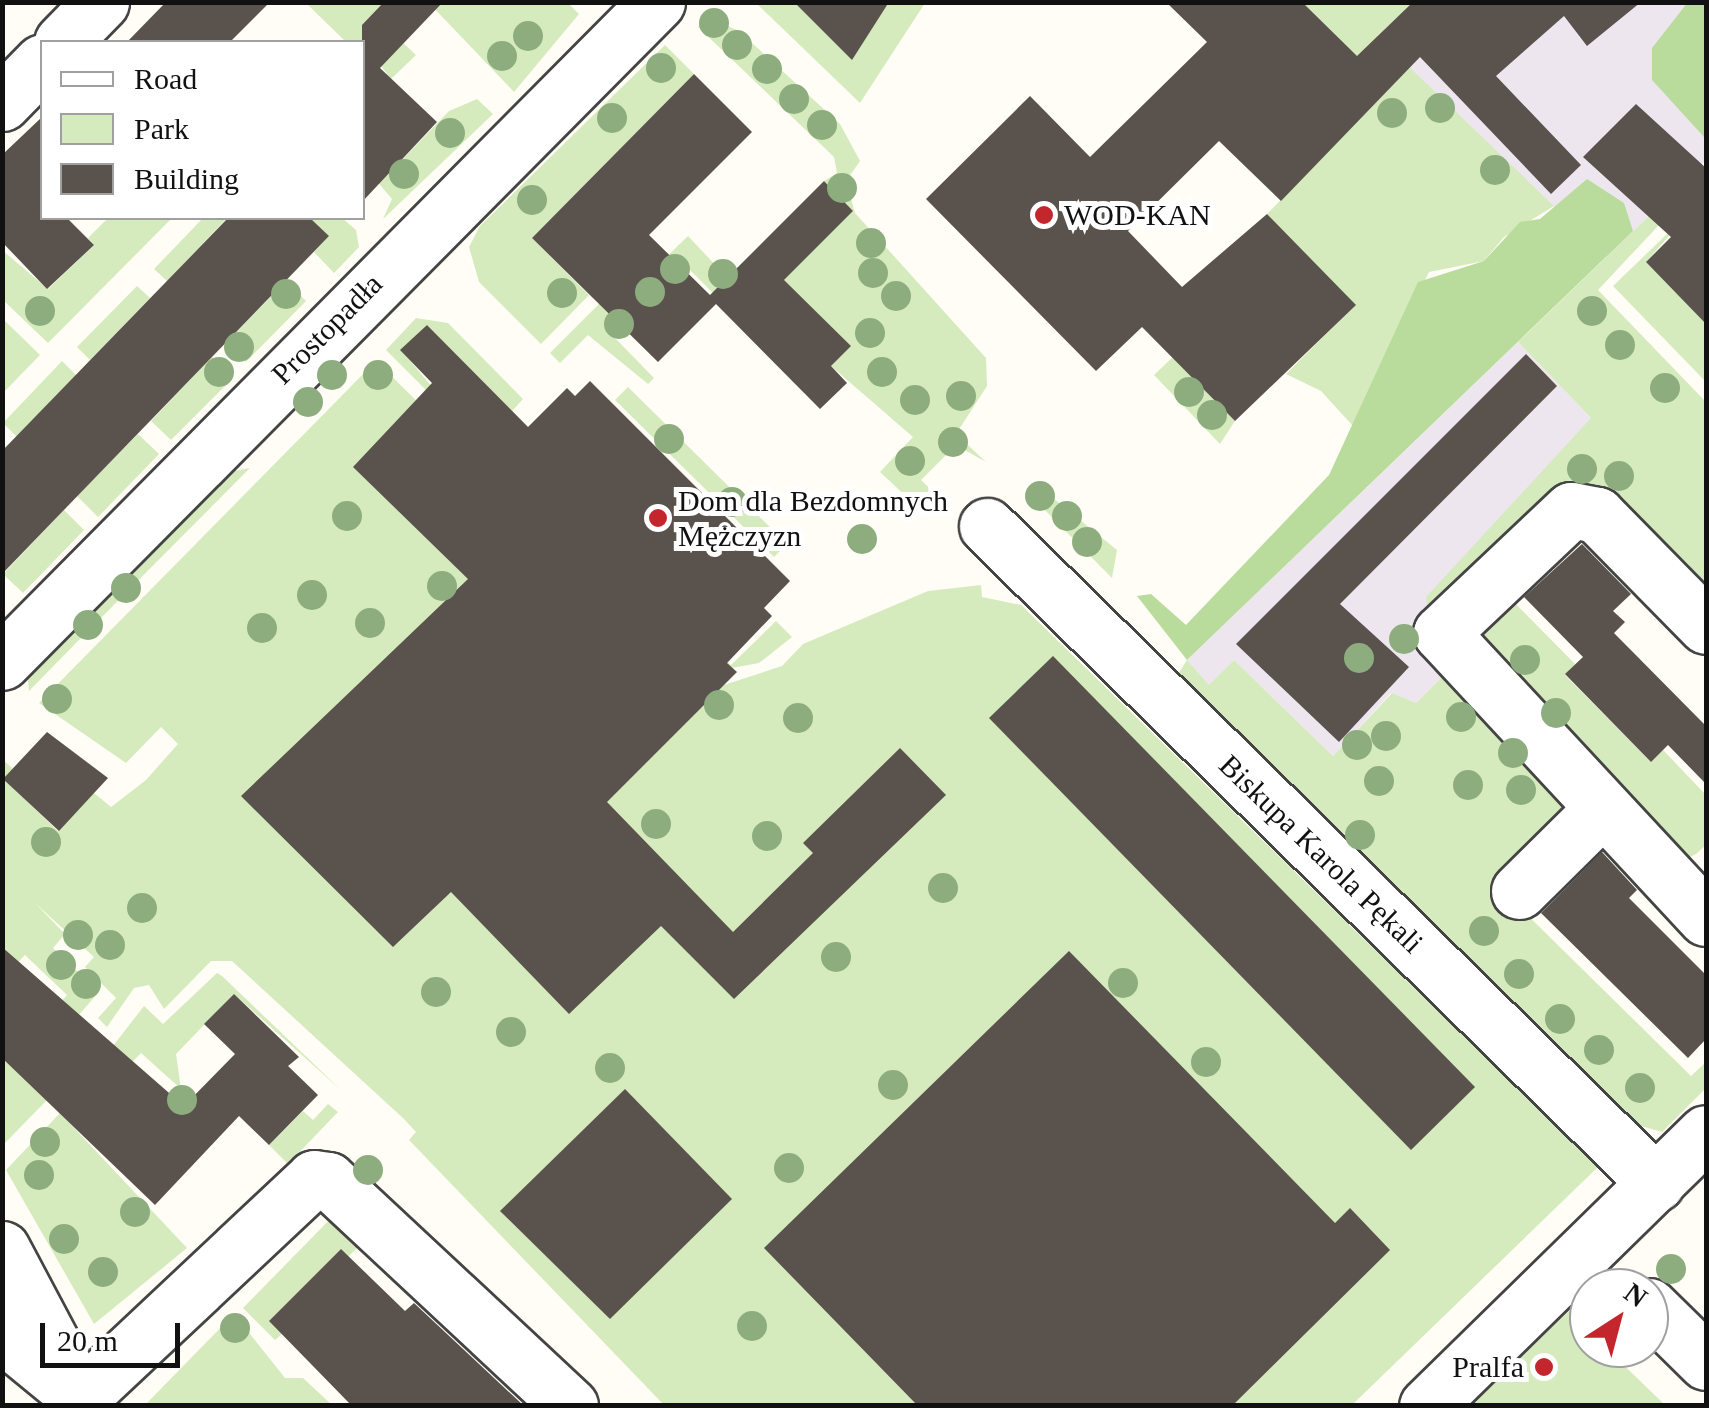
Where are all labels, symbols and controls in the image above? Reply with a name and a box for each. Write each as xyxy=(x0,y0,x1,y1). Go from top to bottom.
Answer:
legend xyxy=(40,40,365,220)
text: Road xyxy=(134,62,197,95)
text: Park xyxy=(134,112,189,145)
text: Building xyxy=(134,162,239,195)
place label: WOD-KAN xyxy=(1064,197,1211,233)
marker: WOD-KAN xyxy=(1033,204,1055,226)
street label: Prostopadła xyxy=(264,266,390,392)
place label: Dom dla Bezdomnych Mężczyzn xyxy=(678,483,948,554)
marker: Dom dla Bezdomnych Mężczyzn xyxy=(647,507,669,529)
street label: Biskupa Karola Pękali xyxy=(1211,747,1431,961)
north arrow xyxy=(1569,1268,1669,1368)
text: N xyxy=(1618,1276,1653,1313)
scale bar xyxy=(45,1303,185,1365)
text: 20 m xyxy=(57,1324,118,1357)
place label: Pralfa xyxy=(1452,1349,1524,1385)
marker: Pralfa xyxy=(1533,1356,1555,1378)

